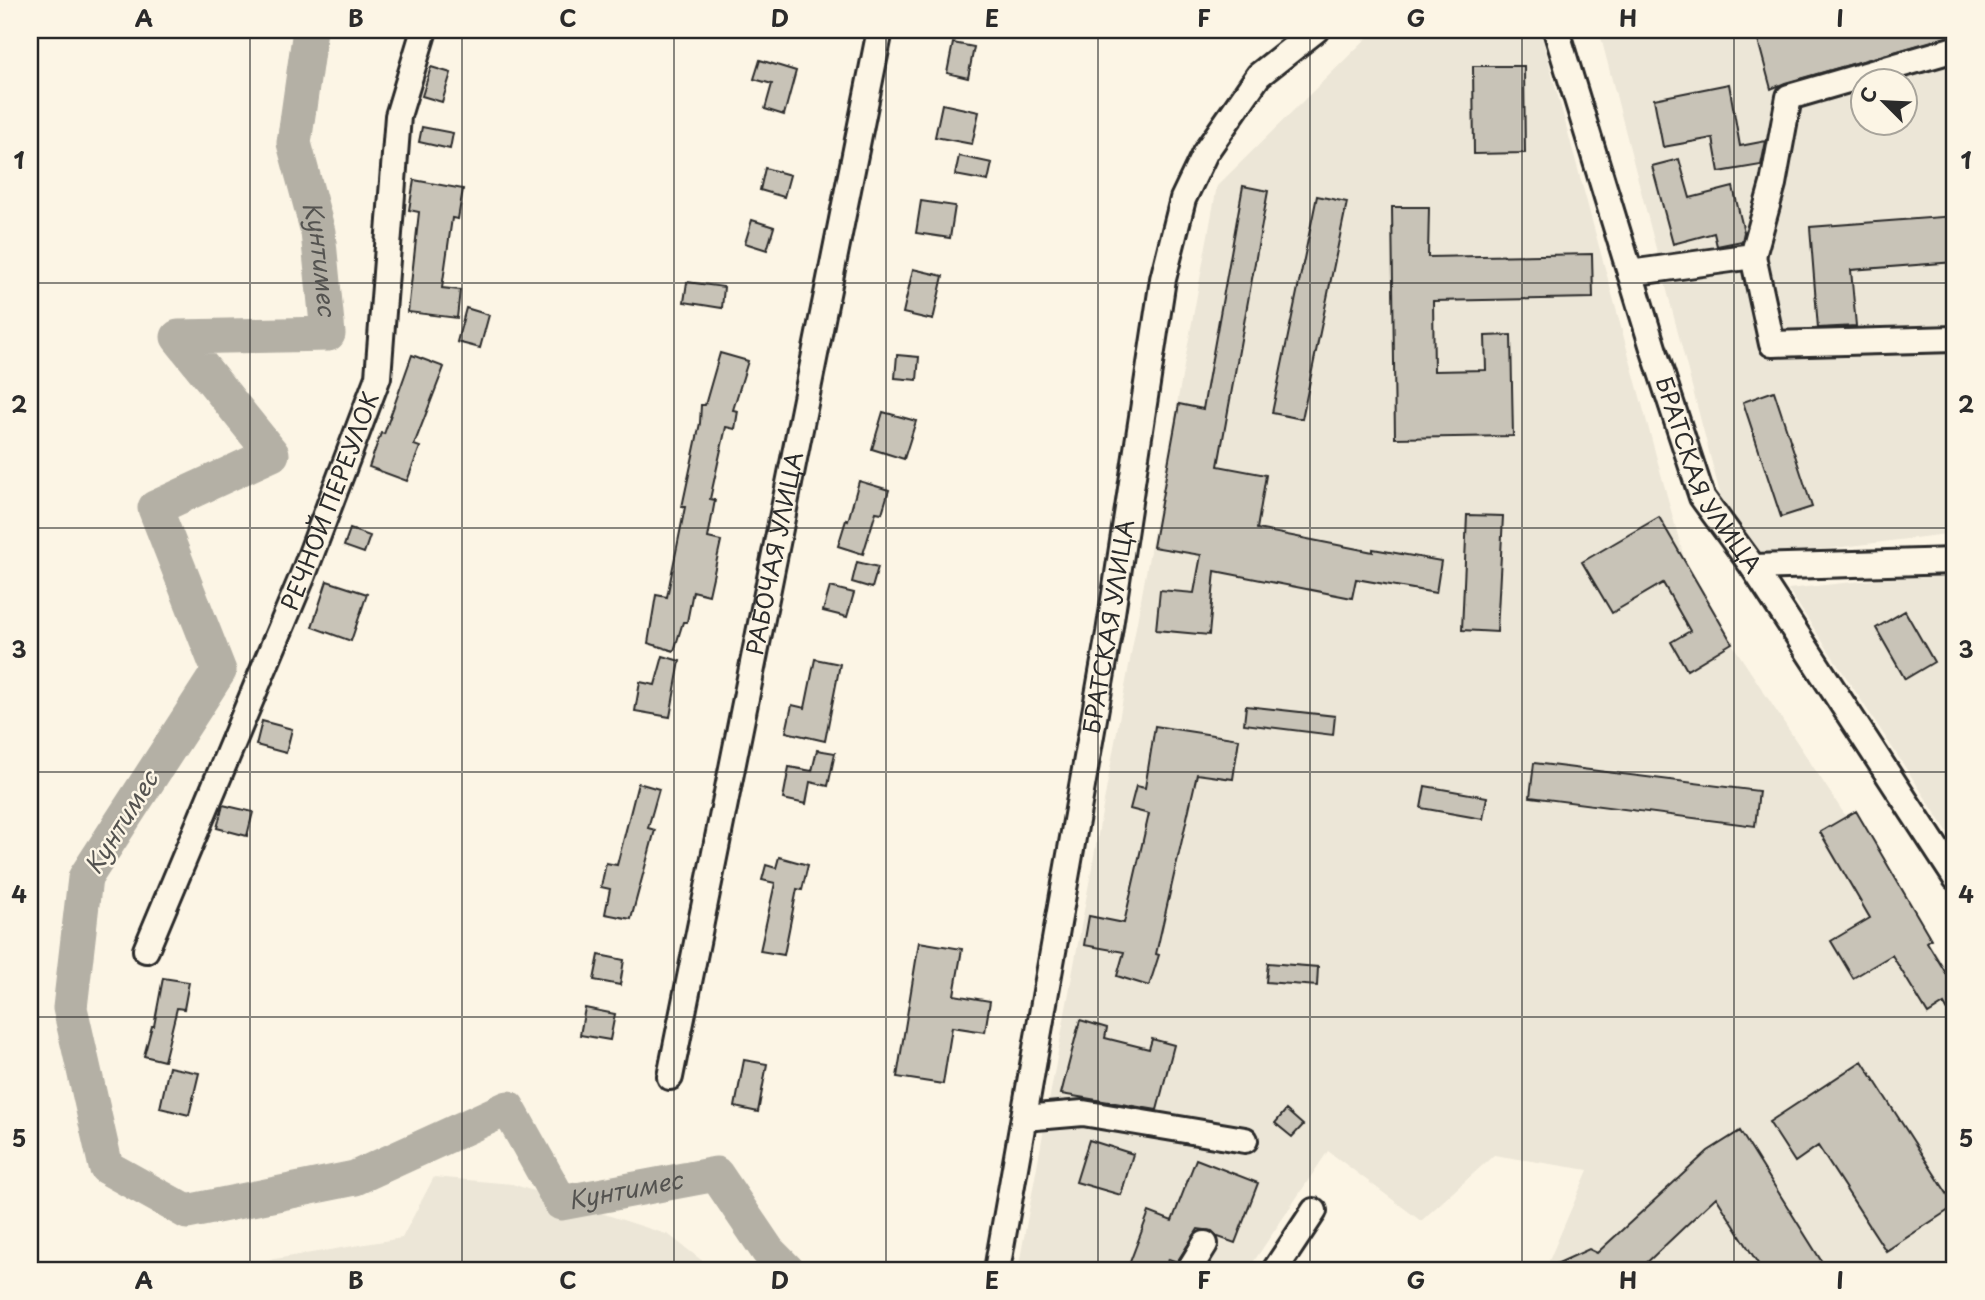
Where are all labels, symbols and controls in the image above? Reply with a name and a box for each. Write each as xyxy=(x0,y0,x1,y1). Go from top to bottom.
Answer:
text: A xyxy=(135,0,153,35)
text: B xyxy=(348,0,364,35)
text: C xyxy=(559,0,577,35)
text: D xyxy=(771,0,789,35)
text: E xyxy=(985,0,999,35)
text: F xyxy=(1197,0,1211,35)
text: G xyxy=(1407,0,1425,35)
text: H xyxy=(1619,0,1637,35)
text: I xyxy=(1836,0,1844,35)
north arrow xyxy=(1848,66,1918,136)
text: С xyxy=(1852,82,1883,107)
text: 1 xyxy=(14,142,25,177)
text: 1 xyxy=(1961,142,1972,177)
water label: Кунтимес xyxy=(295,197,346,320)
street label: БРАТСКАЯ УЛИЦА xyxy=(1648,372,1771,580)
text: 2 xyxy=(11,386,27,421)
street label: РЕЧНОЙ ПЕРЕУЛОК xyxy=(271,386,387,616)
text: 2 xyxy=(1958,386,1974,421)
street label: РАБОЧАЯ УЛИЦА xyxy=(736,449,811,658)
street label: БРАТСКАЯ УЛИЦА xyxy=(1073,517,1142,736)
text: 3 xyxy=(11,631,27,666)
text: 3 xyxy=(1958,631,1974,666)
water label: Кунтимес xyxy=(75,762,167,880)
text: 4 xyxy=(11,876,27,911)
text: 4 xyxy=(1958,876,1974,911)
text: 5 xyxy=(12,1120,26,1155)
text: 5 xyxy=(1959,1120,1973,1155)
water label: Кунтимес xyxy=(565,1160,687,1217)
text: A xyxy=(135,1262,153,1297)
text: B xyxy=(348,1262,364,1297)
text: C xyxy=(559,1262,577,1297)
text: D xyxy=(771,1262,789,1297)
text: E xyxy=(985,1262,999,1297)
text: F xyxy=(1197,1262,1211,1297)
text: G xyxy=(1407,1262,1425,1297)
text: H xyxy=(1619,1262,1637,1297)
text: I xyxy=(1836,1262,1844,1297)

